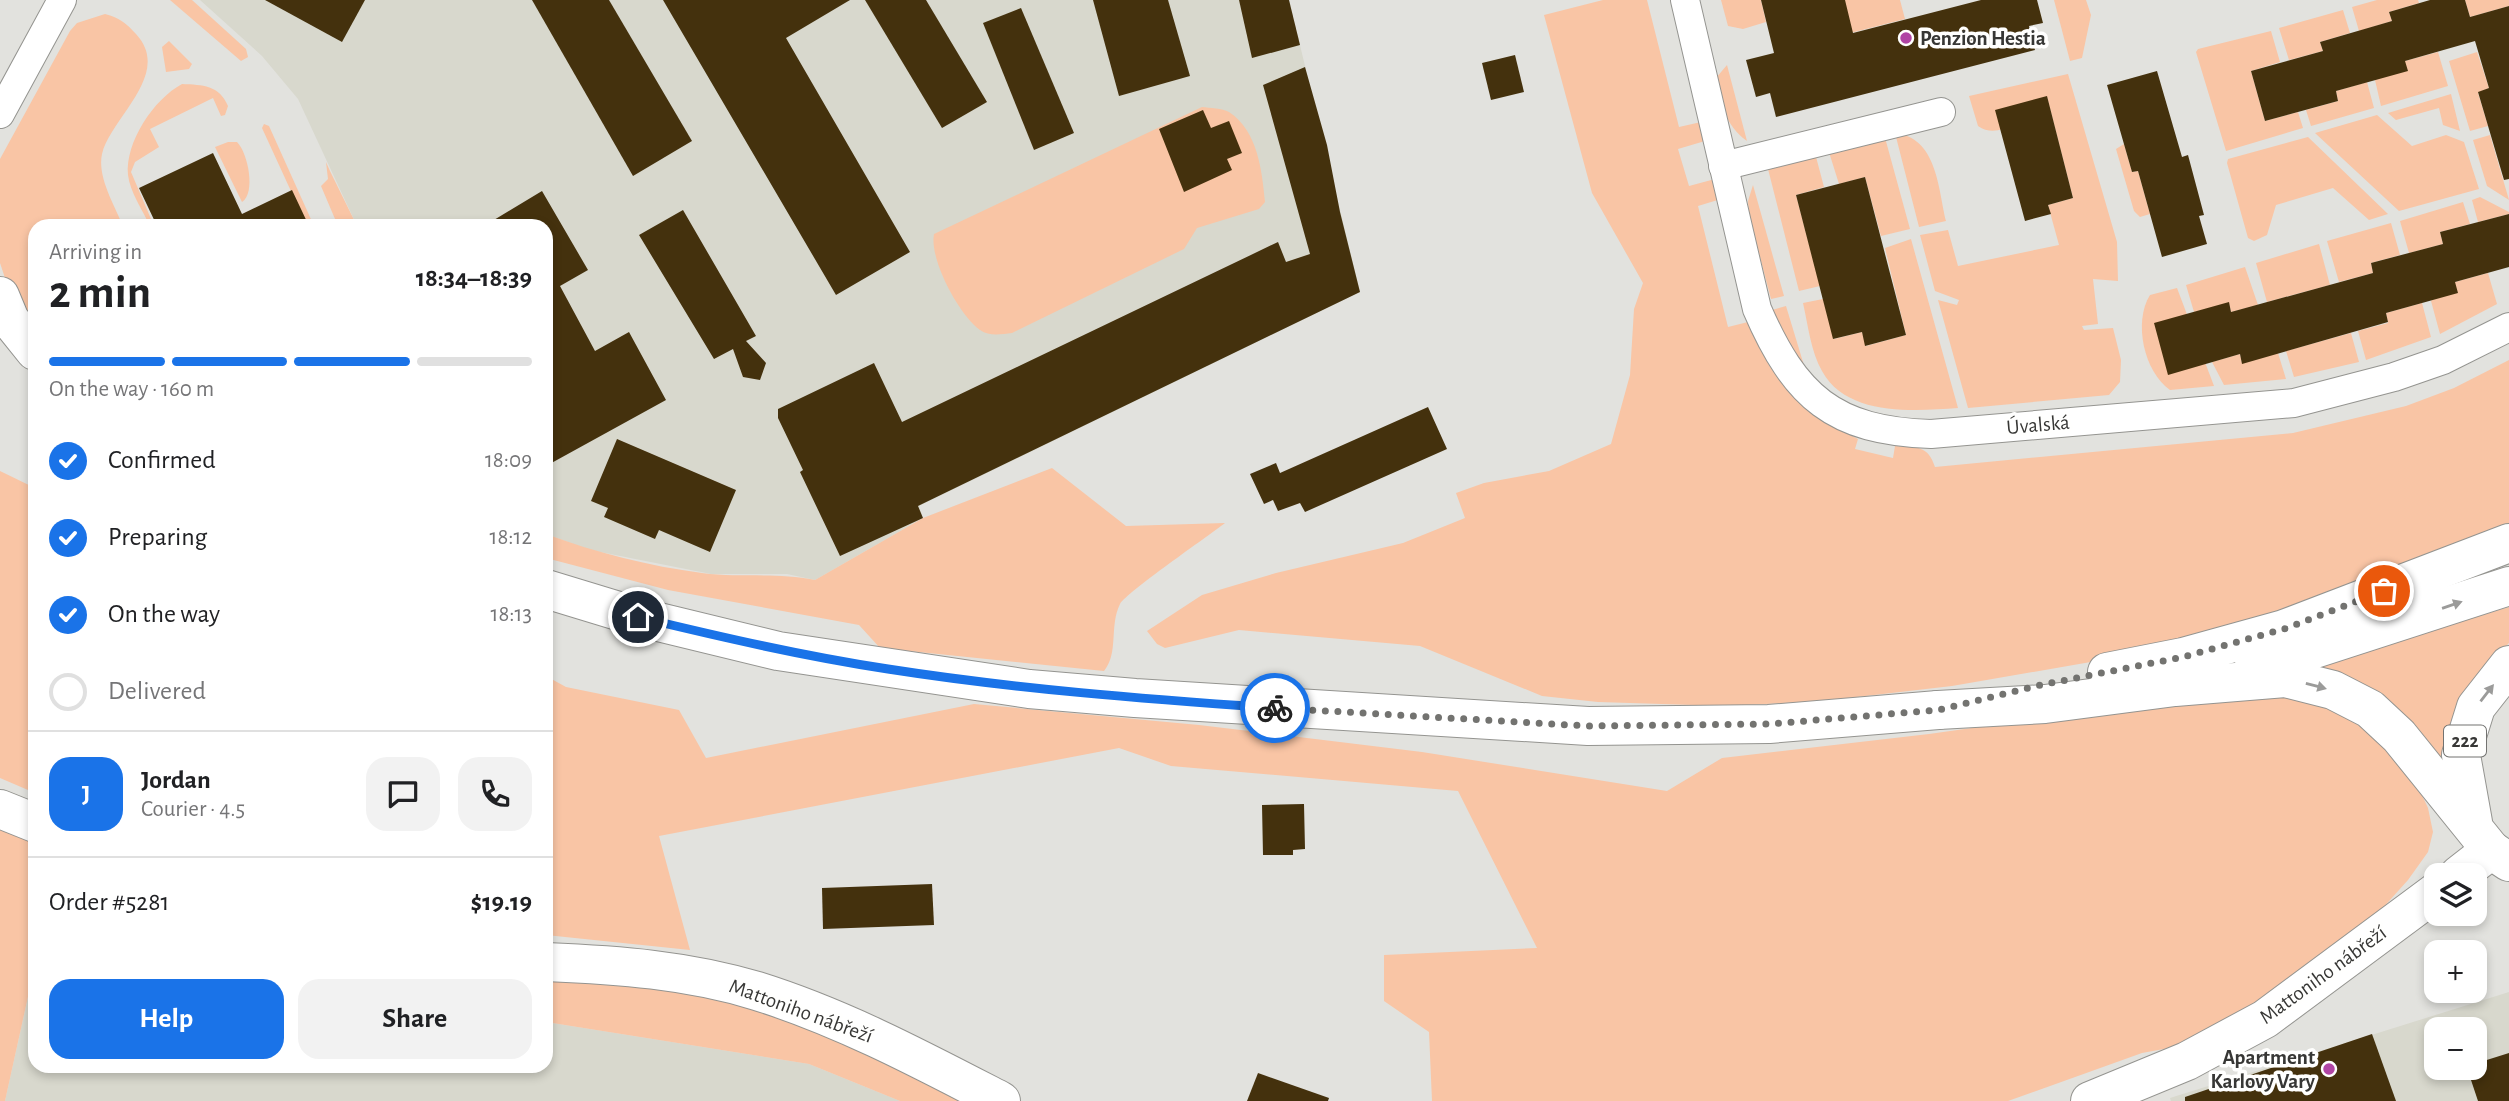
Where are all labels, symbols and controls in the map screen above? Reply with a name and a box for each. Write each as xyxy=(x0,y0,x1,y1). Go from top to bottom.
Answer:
place label: Penzion Hestia xyxy=(1920,28,2046,49)
marker: Penzion Hestia xyxy=(1898,30,1914,46)
text: Arriving in xyxy=(49,241,142,264)
text: 18:34–18:39 xyxy=(416,265,532,291)
text: 2 min xyxy=(49,270,151,316)
text: On the way · 160 m xyxy=(49,378,214,401)
street label: Úvalská xyxy=(2005,410,2071,438)
icon: check xyxy=(49,442,87,480)
text: Confirmed xyxy=(108,447,216,473)
text: 18:09 xyxy=(485,449,532,472)
icon: check xyxy=(49,519,87,557)
text: Preparing xyxy=(108,524,207,550)
text: 18:12 xyxy=(490,526,532,549)
pin xyxy=(2354,561,2414,621)
icon: bag xyxy=(2365,572,2403,610)
pin xyxy=(608,587,668,647)
icon: check xyxy=(49,596,87,634)
icon: home xyxy=(619,598,657,636)
one-way arrow xyxy=(2442,599,2463,610)
text: On the way xyxy=(108,601,220,627)
text: 18:13 xyxy=(491,603,532,626)
courier xyxy=(1240,673,1310,743)
text: Delivered xyxy=(108,678,206,704)
one-way arrow xyxy=(2305,681,2327,692)
one-way arrow xyxy=(2480,684,2495,702)
icon: bike xyxy=(1256,689,1294,727)
road number: 222 xyxy=(2444,726,2486,756)
button: chat xyxy=(366,757,440,831)
button: phone xyxy=(458,757,532,831)
text: Jordan xyxy=(141,767,211,793)
text: J xyxy=(82,781,90,807)
text: Courier · 4.5 xyxy=(141,798,245,821)
map controls xyxy=(2424,863,2487,1080)
button: layers xyxy=(2424,863,2487,926)
text: Order #5281 xyxy=(49,889,169,915)
text: $19.19 xyxy=(471,889,532,915)
street label: Mattoniho nábřeží xyxy=(2256,922,2391,1028)
button: + xyxy=(2424,940,2487,1003)
street label: Mattoniho nábřeží xyxy=(726,975,876,1047)
button: Help xyxy=(49,979,284,1059)
button: Share xyxy=(298,979,532,1059)
button: − xyxy=(2424,1017,2487,1080)
place label: Apartment Karlovy Vary xyxy=(2210,1047,2316,1092)
marker: Apartment Karlovy Vary xyxy=(2321,1061,2337,1077)

